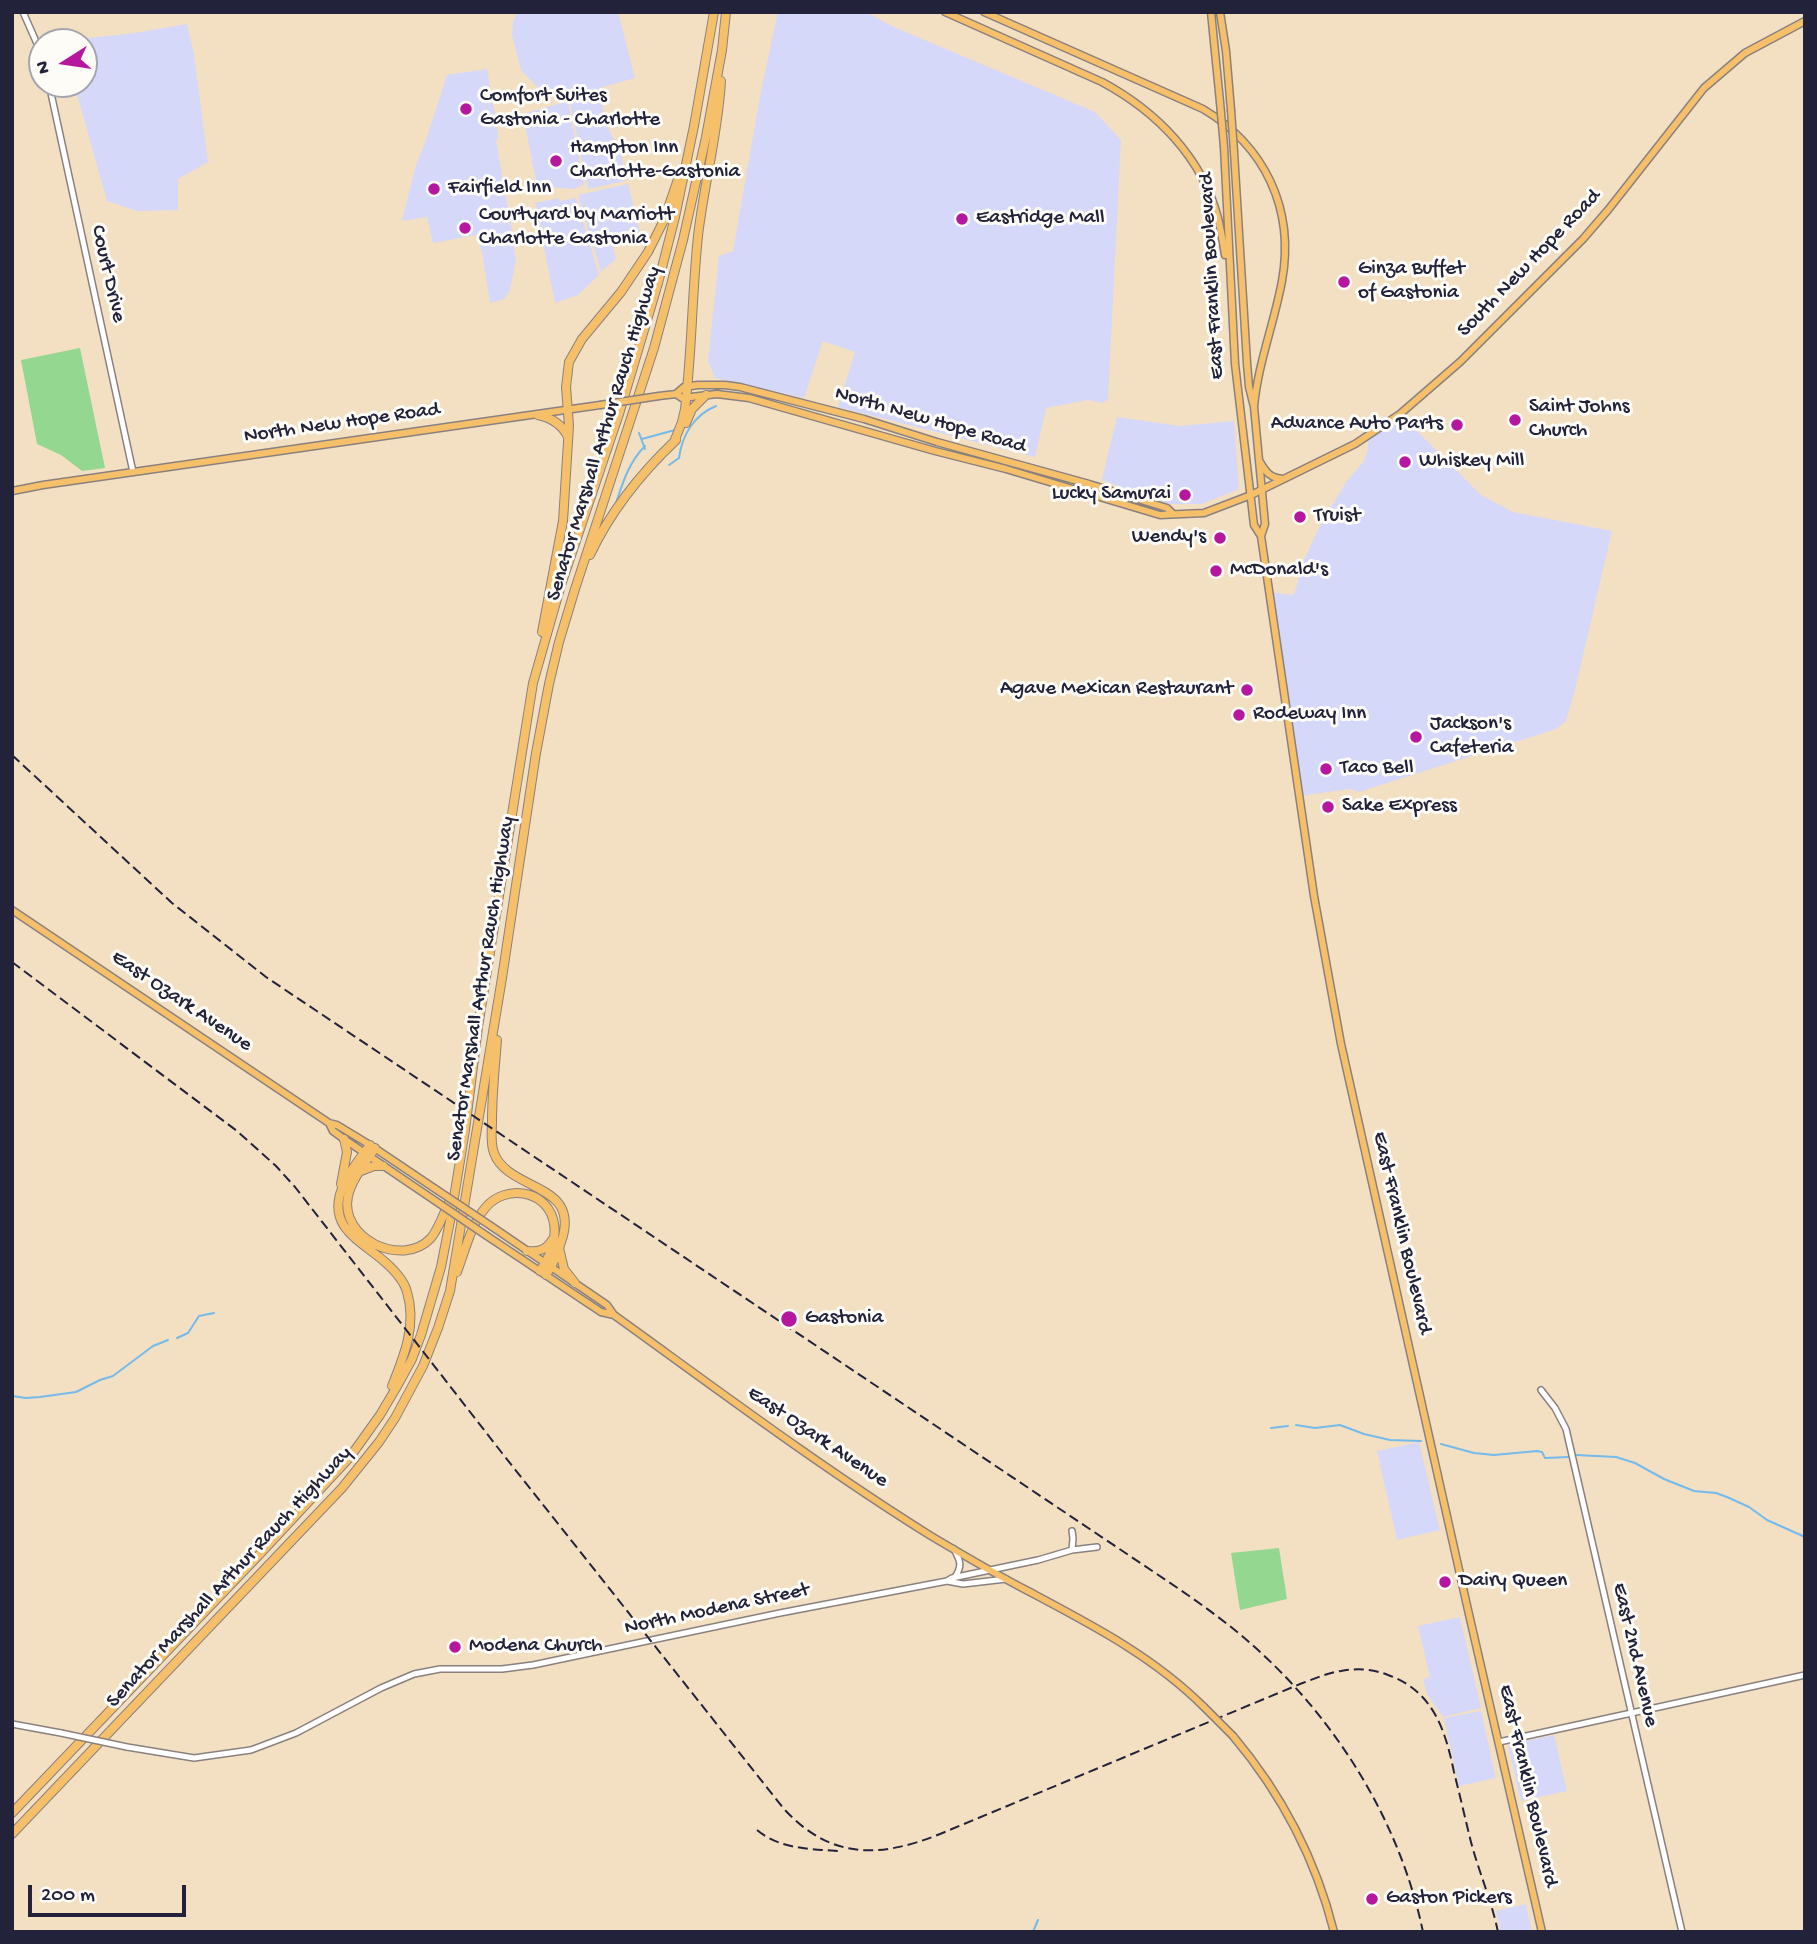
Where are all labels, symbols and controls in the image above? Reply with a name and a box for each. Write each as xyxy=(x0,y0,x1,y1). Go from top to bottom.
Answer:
north arrow xyxy=(28,28,98,98)
text: N xyxy=(31,59,56,76)
place label: Comfort Suites Gastonia - Charlotte xyxy=(480,84,660,134)
marker: Comfort Suites Gastonia - Charlotte xyxy=(458,101,474,117)
place label: Hampton Inn Charlotte-Gastonia xyxy=(570,136,740,186)
marker: Hampton Inn Charlotte-Gastonia xyxy=(548,153,564,169)
street label: East Franklin Boulevard xyxy=(1195,172,1231,380)
place label: Fairfield Inn xyxy=(448,176,551,202)
marker: Fairfield Inn xyxy=(426,181,442,197)
street label: South New Hope Road xyxy=(1453,185,1607,343)
place label: Courtyard by Marriott Charlotte Gastonia xyxy=(479,203,674,253)
place label: Eastridge Mall xyxy=(976,206,1105,232)
marker: Eastridge Mall xyxy=(954,211,970,227)
marker: Courtyard by Marriott Charlotte Gastonia xyxy=(457,220,473,236)
street label: Court Drive xyxy=(84,223,130,325)
place label: Ginza Buffet of Gastonia xyxy=(1358,257,1465,307)
street label: Senator Marshall Arthur Rauch Highway xyxy=(542,264,668,604)
marker: Ginza Buffet of Gastonia xyxy=(1336,274,1352,290)
street label: North New Hope Road xyxy=(832,382,1028,460)
place label: Saint Johns Church xyxy=(1529,395,1629,445)
street label: North New Hope Road xyxy=(242,398,442,450)
place label: Advance Auto Parts xyxy=(1271,412,1443,438)
marker: Saint Johns Church xyxy=(1507,412,1523,428)
marker: Advance Auto Parts xyxy=(1449,417,1465,433)
place label: Whiskey Mill xyxy=(1419,449,1524,475)
marker: Whiskey Mill xyxy=(1397,454,1413,470)
place label: Lucky Samurai xyxy=(1052,482,1171,508)
marker: Lucky Samurai xyxy=(1177,487,1193,503)
place label: Truist xyxy=(1314,504,1360,530)
marker: Truist xyxy=(1292,509,1308,525)
place label: Wendy's xyxy=(1132,525,1206,551)
marker: Wendy's xyxy=(1212,530,1228,546)
place label: McDonald's xyxy=(1230,558,1328,584)
marker: McDonald's xyxy=(1208,563,1224,579)
place label: Agave Mexican Restaurant xyxy=(1000,677,1233,703)
marker: Agave Mexican Restaurant xyxy=(1239,682,1255,698)
place label: Rodeway Inn xyxy=(1253,702,1366,728)
marker: Rodeway Inn xyxy=(1231,707,1247,723)
place label: Jackson's Cafeteria xyxy=(1430,712,1513,762)
marker: Jackson's Cafeteria xyxy=(1408,729,1424,745)
place label: Taco Bell xyxy=(1340,756,1414,782)
marker: Taco Bell xyxy=(1318,761,1334,777)
place label: Sake Express xyxy=(1342,794,1457,820)
marker: Sake Express xyxy=(1320,799,1336,815)
street label: Senator Marshall Arthur Rauch Highway xyxy=(442,815,522,1163)
street label: East Ozark Avenue xyxy=(106,946,256,1058)
street label: East Franklin Boulevard xyxy=(1365,1129,1437,1337)
place label: Gastonia xyxy=(805,1306,883,1332)
marker: Gastonia xyxy=(779,1309,799,1329)
street label: East Ozark Avenue xyxy=(742,1382,892,1494)
street label: Senator Marshall Arthur Rauch Highway xyxy=(102,1442,358,1714)
place label: Dairy Queen xyxy=(1459,1569,1567,1595)
marker: Dairy Queen xyxy=(1437,1574,1453,1590)
street label: North Modena Street xyxy=(622,1578,812,1642)
street label: East 2nd Avenue xyxy=(1605,1581,1663,1729)
place label: Modena Church xyxy=(469,1634,603,1660)
marker: Modena Church xyxy=(447,1639,463,1655)
street label: East Franklin Boulevard xyxy=(1491,1682,1563,1890)
scale bar xyxy=(32,1870,189,1914)
text: 200 m xyxy=(41,1884,95,1909)
place label: Gaston Pickers xyxy=(1386,1886,1512,1912)
marker: Gaston Pickers xyxy=(1364,1891,1380,1907)

